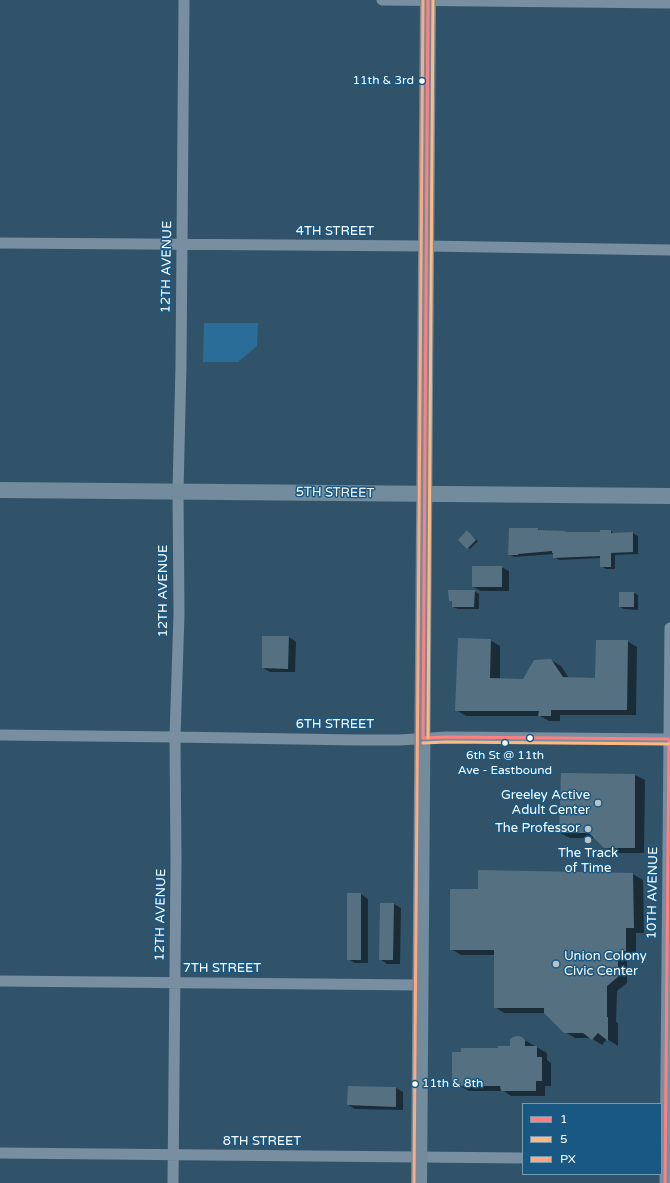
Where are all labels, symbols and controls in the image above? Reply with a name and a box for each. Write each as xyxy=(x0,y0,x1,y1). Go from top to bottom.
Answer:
place label: 11th & 3rd xyxy=(352,74,414,88)
marker: 11th & 3rd xyxy=(417,76,427,86)
street label: 12TH AVENUE xyxy=(158,221,176,313)
street label: 4TH STREET xyxy=(296,224,374,240)
street label: 5TH STREET xyxy=(296,485,374,501)
street label: 12TH AVENUE xyxy=(156,545,172,637)
street label: 6TH STREET xyxy=(296,717,374,733)
unlabelled marker xyxy=(525,733,535,743)
marker: 6th St @ 11th Ave - Eastbound xyxy=(500,738,510,748)
place label: 6th St @ 11th Ave - Eastbound xyxy=(458,749,552,777)
place label: Greeley Active Adult Center xyxy=(501,788,590,819)
marker: Greeley Active Adult Center xyxy=(593,798,603,808)
place label: The Professor xyxy=(495,821,580,837)
marker: The Professor xyxy=(583,824,593,834)
marker: The Track of Time xyxy=(583,835,593,845)
place label: The Track of Time xyxy=(558,846,618,877)
street label: 10TH AVENUE xyxy=(644,847,662,939)
street label: 12TH AVENUE xyxy=(152,869,170,961)
place label: Union Colony Civic Center xyxy=(564,949,647,980)
marker: Union Colony Civic Center xyxy=(551,959,561,969)
street label: 7TH STREET xyxy=(183,961,261,977)
place label: 11th & 8th xyxy=(422,1077,483,1091)
marker: 11th & 8th xyxy=(410,1079,420,1089)
legend xyxy=(522,1103,662,1175)
text: 1 xyxy=(560,1112,568,1126)
text: 5 xyxy=(560,1132,568,1146)
street label: 8TH STREET xyxy=(223,1134,301,1150)
text: PX xyxy=(560,1152,576,1166)

